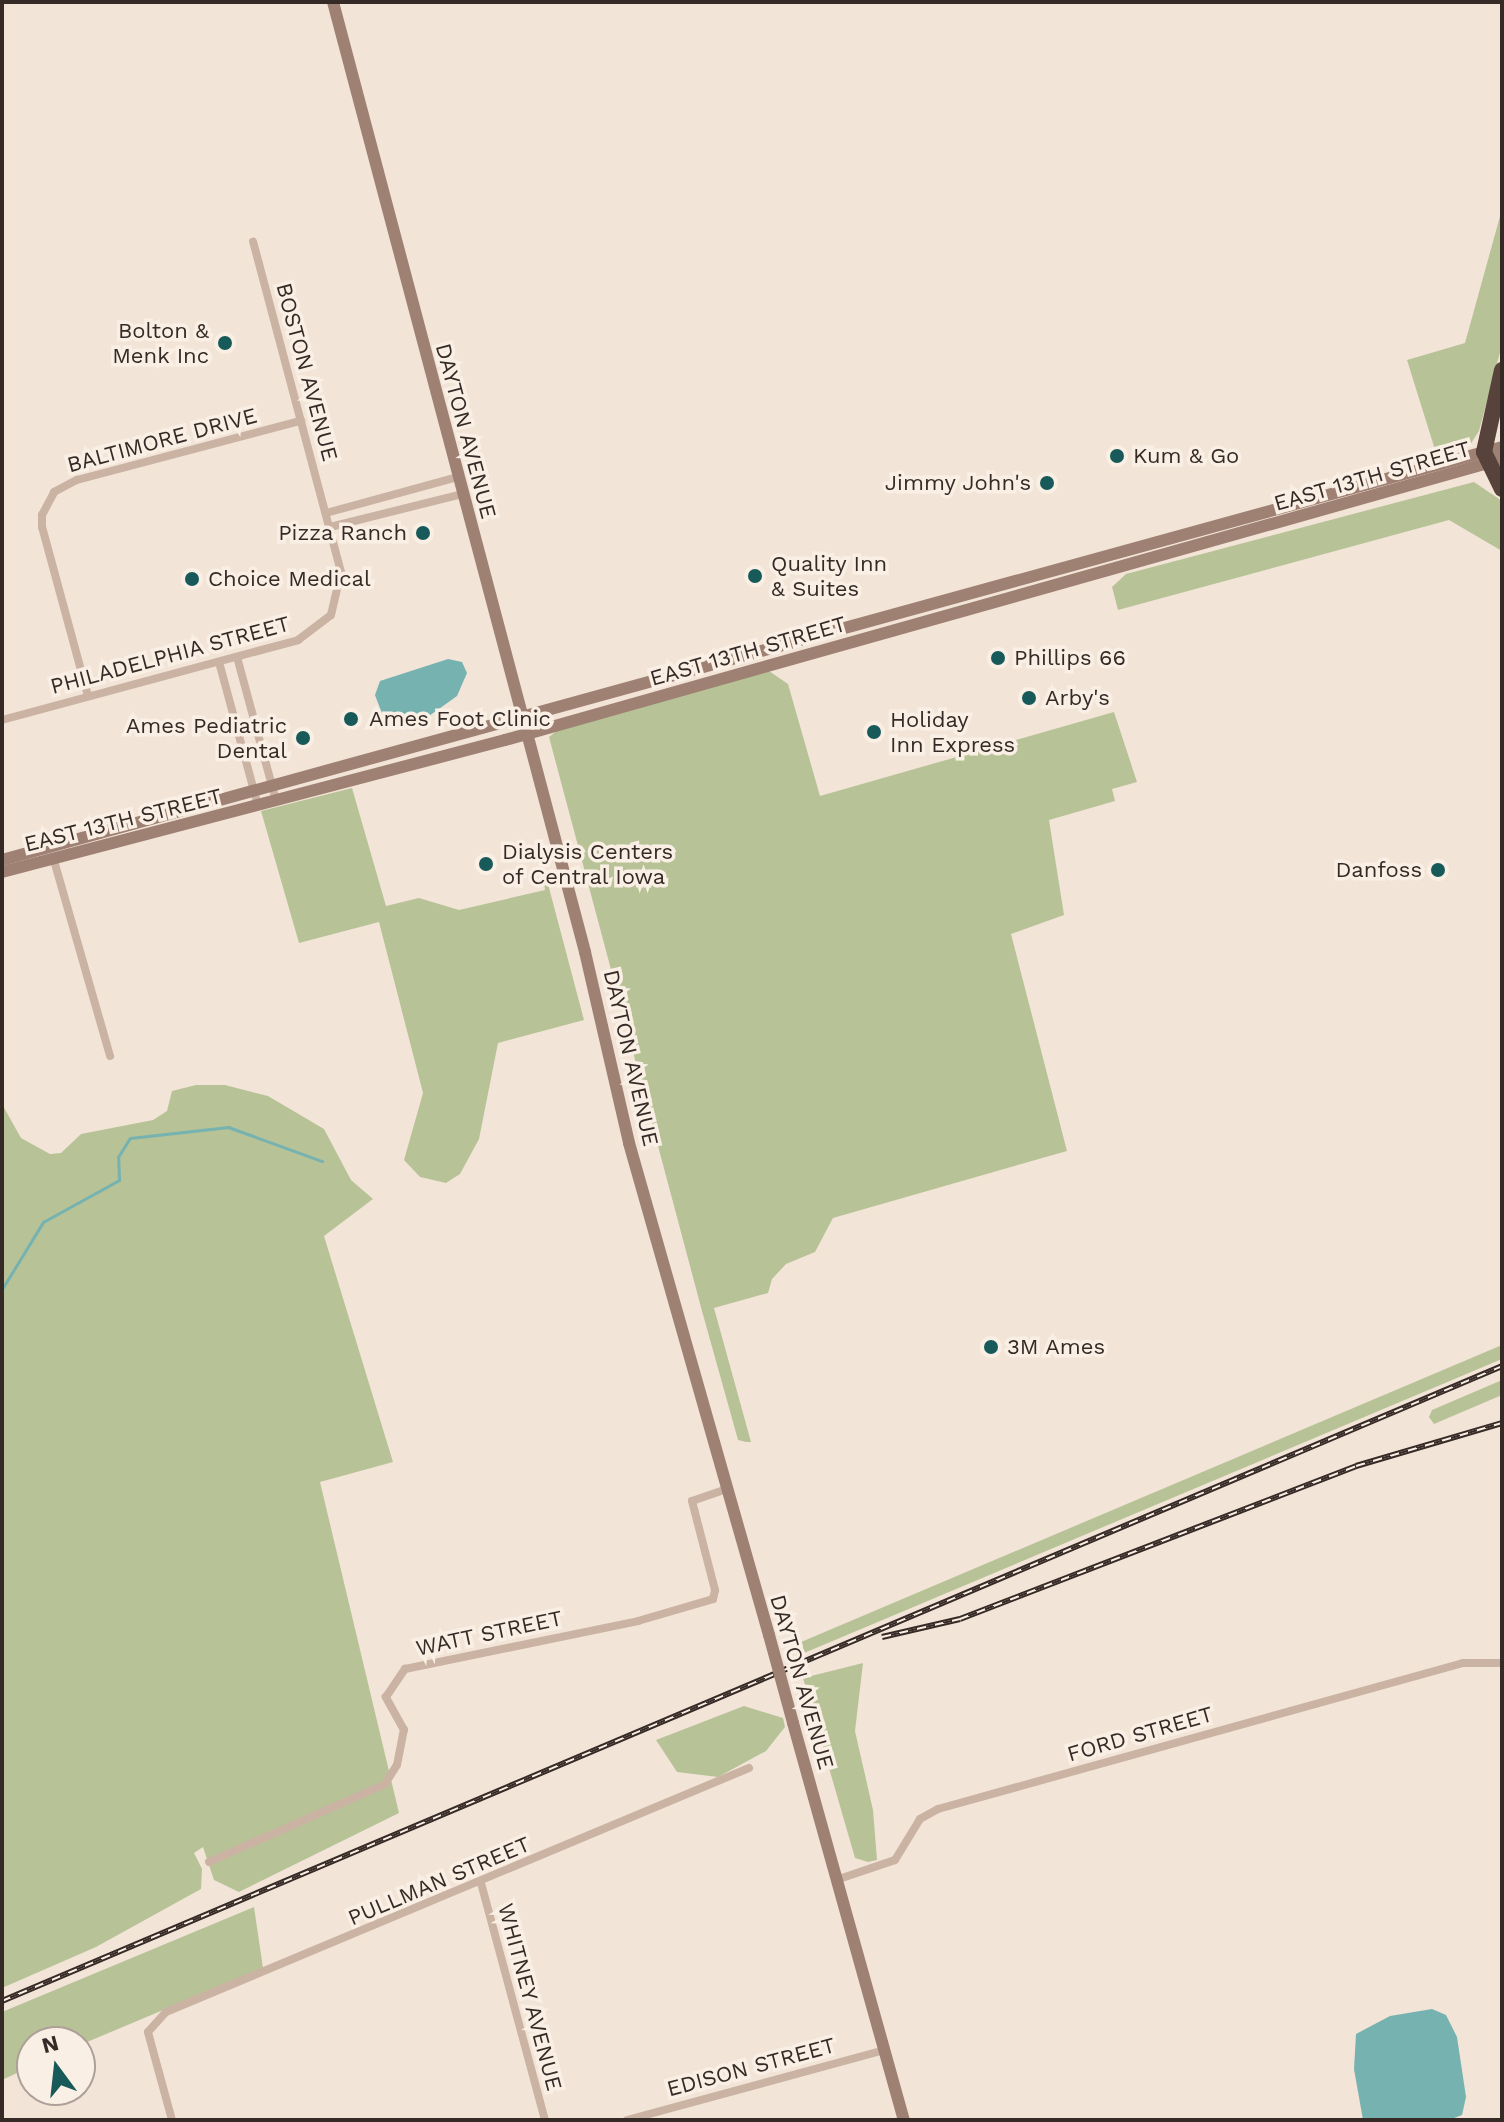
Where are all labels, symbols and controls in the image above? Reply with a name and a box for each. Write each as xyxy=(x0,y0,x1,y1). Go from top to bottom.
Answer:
street label: BOSTON AVENUE xyxy=(270,280,344,464)
place label: Bolton & Menk Inc xyxy=(112,317,209,368)
marker: Bolton & Menk Inc xyxy=(216,334,234,352)
street label: DAYTON AVENUE xyxy=(430,340,502,522)
street label: BALTIMORE DRIVE xyxy=(64,402,260,478)
street label: EAST 13TH STREET xyxy=(1270,435,1474,517)
place label: Kum & Go xyxy=(1133,443,1239,469)
marker: Kum & Go xyxy=(1108,447,1126,465)
place label: Jimmy John's xyxy=(884,470,1031,496)
marker: Jimmy John's xyxy=(1038,474,1056,492)
place label: Pizza Ranch xyxy=(278,520,407,546)
marker: Pizza Ranch xyxy=(414,524,432,542)
place label: Quality Inn & Suites xyxy=(771,550,888,602)
place label: Choice Medical xyxy=(208,566,371,592)
marker: Quality Inn & Suites xyxy=(746,567,764,585)
marker: Choice Medical xyxy=(183,570,201,588)
street label: PHILADELPHIA STREET xyxy=(47,610,293,700)
street label: EAST 13TH STREET xyxy=(646,610,850,692)
place label: Phillips 66 xyxy=(1014,645,1126,671)
marker: Phillips 66 xyxy=(989,649,1007,667)
place label: Arby's xyxy=(1045,685,1110,711)
marker: Arby's xyxy=(1020,689,1038,707)
place label: Ames Foot Clinic xyxy=(369,706,551,732)
place label: Holiday Inn Express xyxy=(890,706,1015,758)
marker: Ames Foot Clinic xyxy=(340,708,362,730)
place label: Ames Pediatric Dental xyxy=(126,712,287,764)
marker: Holiday Inn Express xyxy=(865,723,883,741)
marker: Ames Pediatric Dental xyxy=(294,729,312,747)
street label: EAST 13TH STREET xyxy=(21,783,225,857)
place label: Dialysis Centers of Central Iowa xyxy=(502,838,673,890)
marker: Dialysis Centers of Central Iowa xyxy=(477,855,495,873)
place label: Danfoss xyxy=(1335,857,1422,883)
marker: Danfoss xyxy=(1429,861,1447,879)
street label: DAYTON AVENUE xyxy=(598,967,664,1149)
place label: 3M Ames xyxy=(1007,1334,1106,1360)
marker: 3M Ames xyxy=(982,1338,1000,1356)
street label: DAYTON AVENUE xyxy=(764,1591,840,1773)
street label: WATT STREET xyxy=(413,1605,565,1661)
street label: FORD STREET xyxy=(1064,1701,1216,1767)
street label: PULLMAN STREET xyxy=(344,1831,534,1931)
street label: WHITNEY AVENUE xyxy=(492,1900,568,2094)
north arrow xyxy=(16,2026,96,2106)
text: N xyxy=(39,2030,61,2058)
street label: EDISON STREET xyxy=(664,2032,838,2102)

